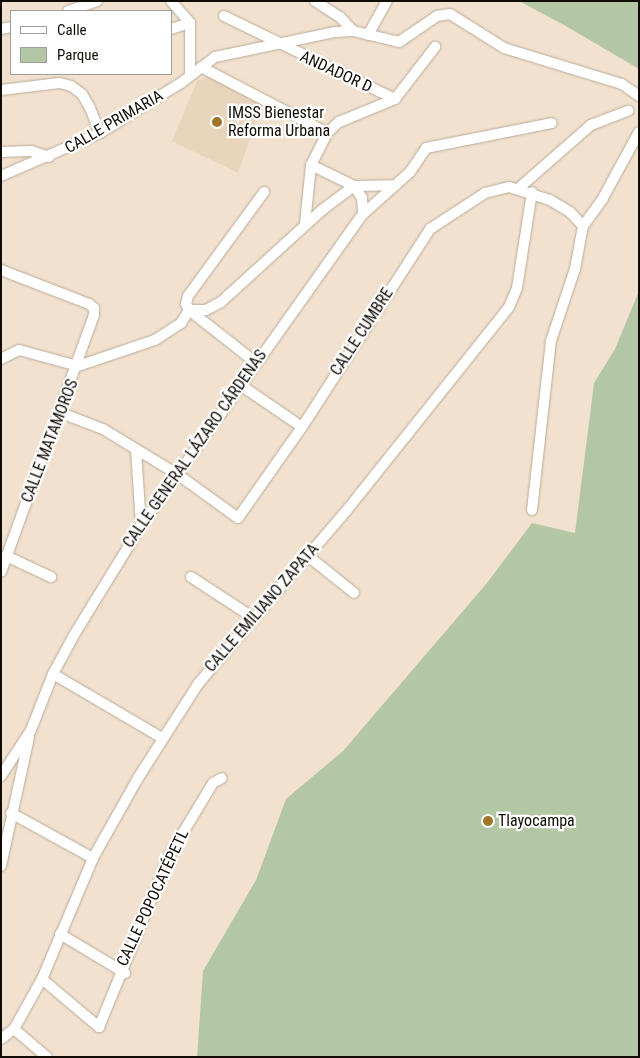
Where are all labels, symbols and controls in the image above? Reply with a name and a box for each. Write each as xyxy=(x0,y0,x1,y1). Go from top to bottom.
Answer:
legend xyxy=(10,10,172,75)
text: Calle xyxy=(57,21,87,39)
text: Parque xyxy=(57,46,99,64)
street label: ANDADOR D xyxy=(297,47,375,97)
street label: CALLE PRIMARIA xyxy=(62,86,166,158)
place label: IMSS Bienestar Reforma Urbana xyxy=(228,103,330,141)
marker: IMSS Bienestar Reforma Urbana xyxy=(210,115,224,129)
street label: CALLE CUMBRE xyxy=(327,285,397,379)
street label: CALLE GENERAL LÁZARO CÁRDENAS xyxy=(119,346,271,552)
street label: CALLE MATAMOROS xyxy=(18,377,82,505)
street label: CALLE EMILIANO ZAPATA xyxy=(201,540,323,676)
place label: Tlayocampa xyxy=(498,811,575,831)
marker: Tlayocampa xyxy=(482,815,494,827)
street label: CALLE POPOCATÉPETL xyxy=(113,827,193,969)

